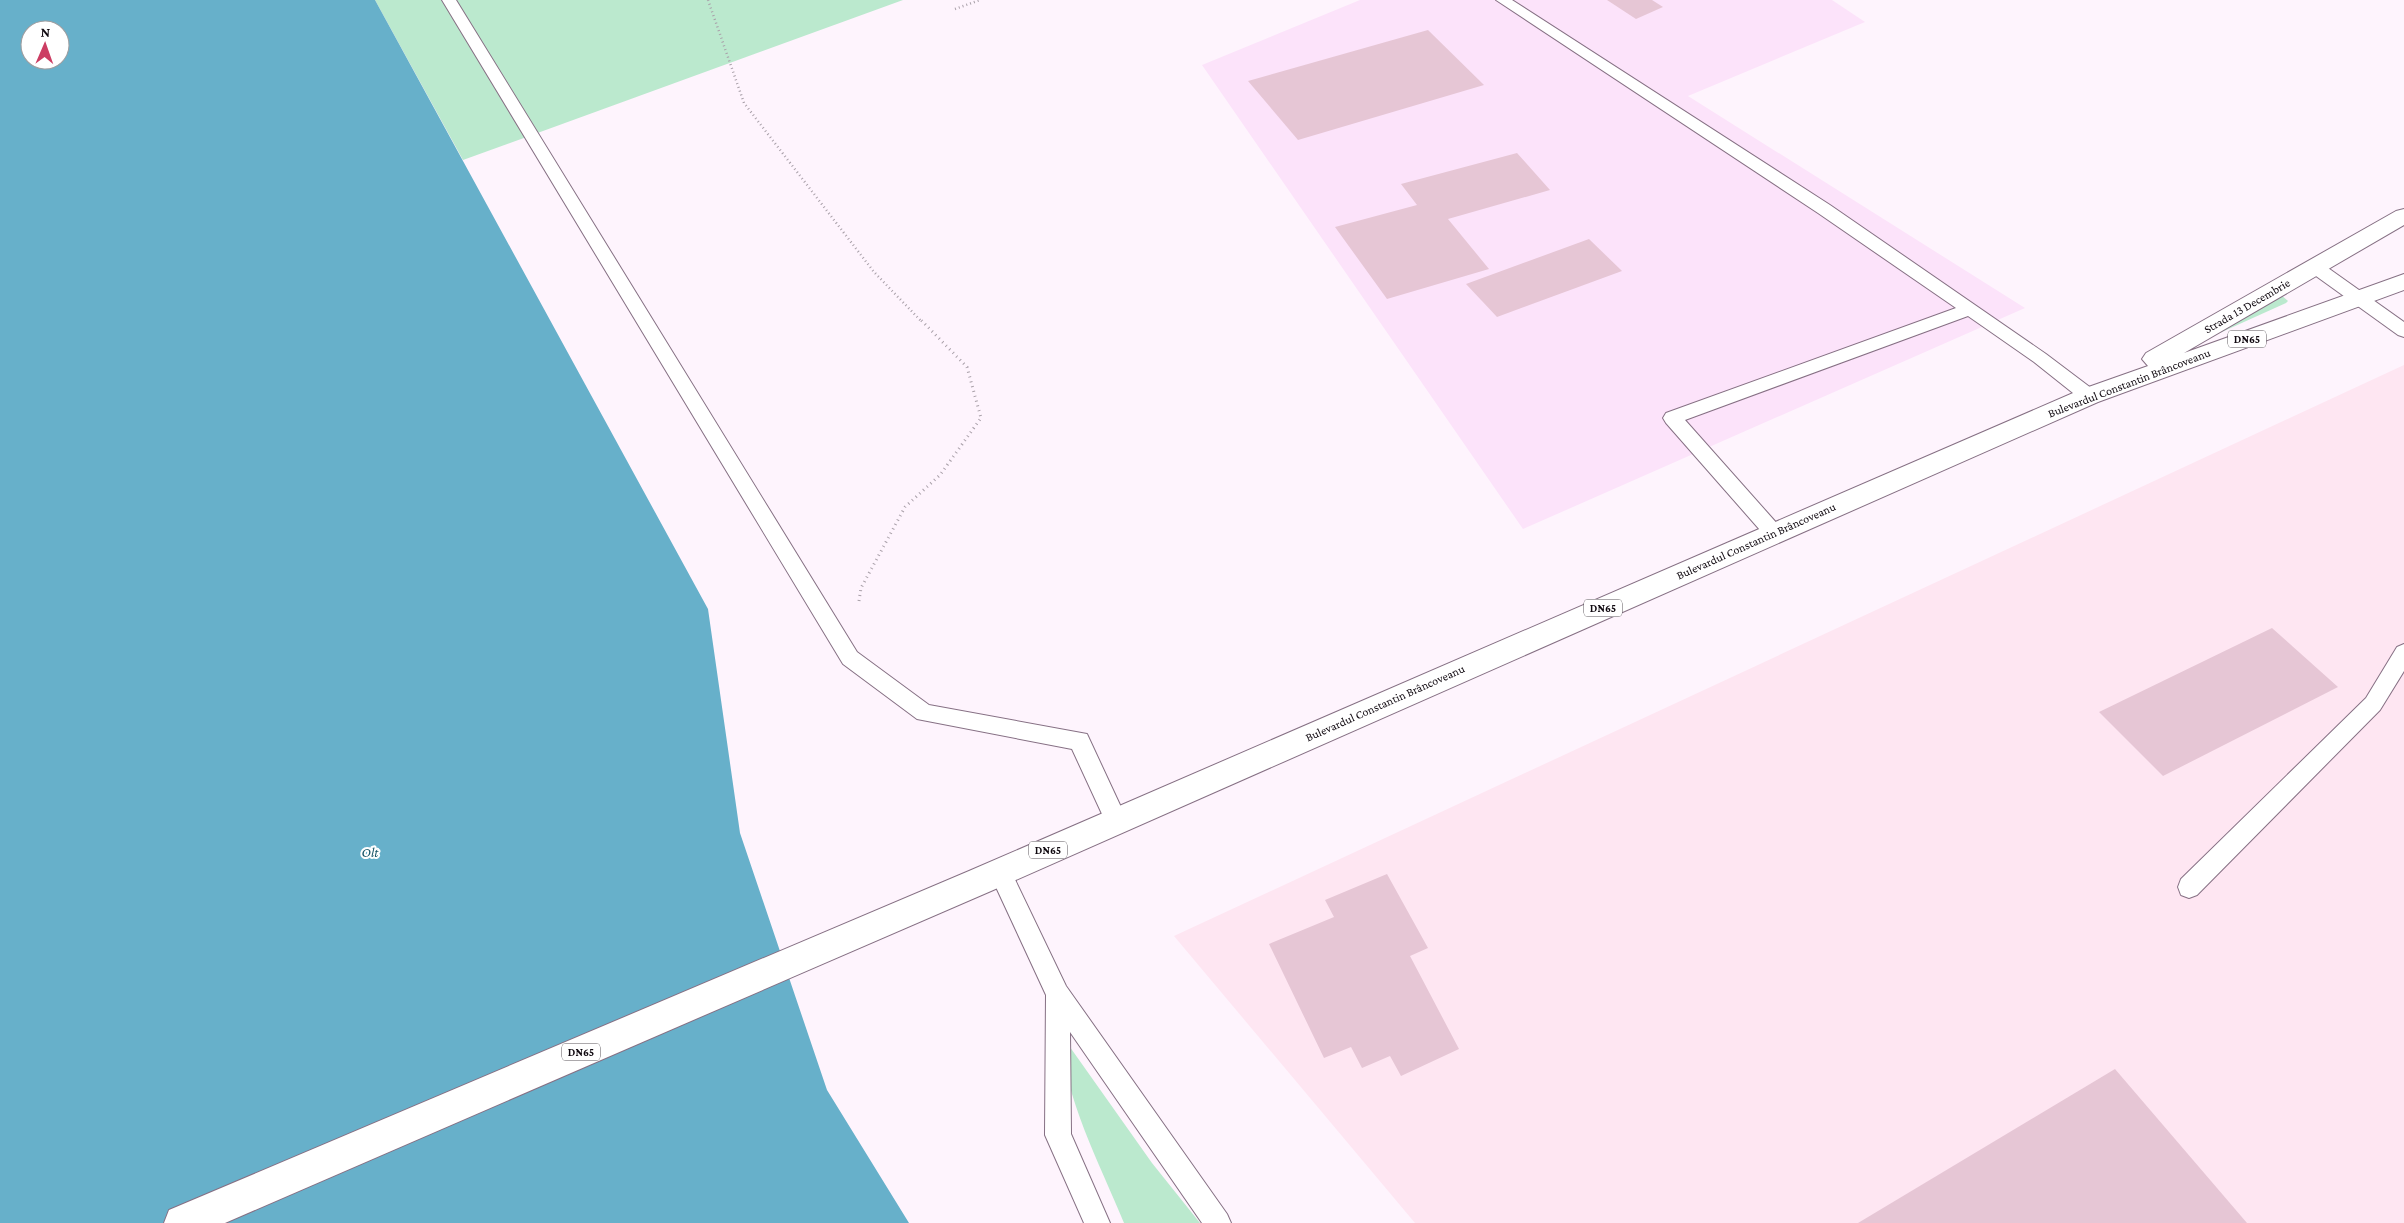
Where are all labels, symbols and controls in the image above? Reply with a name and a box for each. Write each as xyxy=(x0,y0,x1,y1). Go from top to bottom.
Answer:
north arrow xyxy=(20,20,70,70)
text: N xyxy=(40,24,51,40)
street label: Strada 13 Decembrie xyxy=(2201,276,2293,336)
road number: DN65 xyxy=(2228,330,2266,348)
street label: Bulevardul Constantin Brâncoveanu xyxy=(2046,345,2213,420)
street label: Bulevardul Constantin Brâncoveanu xyxy=(1674,499,1838,583)
road number: DN65 xyxy=(1584,600,1622,616)
street label: Bulevardul Constantin Brâncoveanu xyxy=(1303,661,1467,745)
road number: DN65 xyxy=(1029,842,1067,858)
water label: Olt xyxy=(362,844,379,860)
road number: DN65 xyxy=(562,1044,600,1060)

